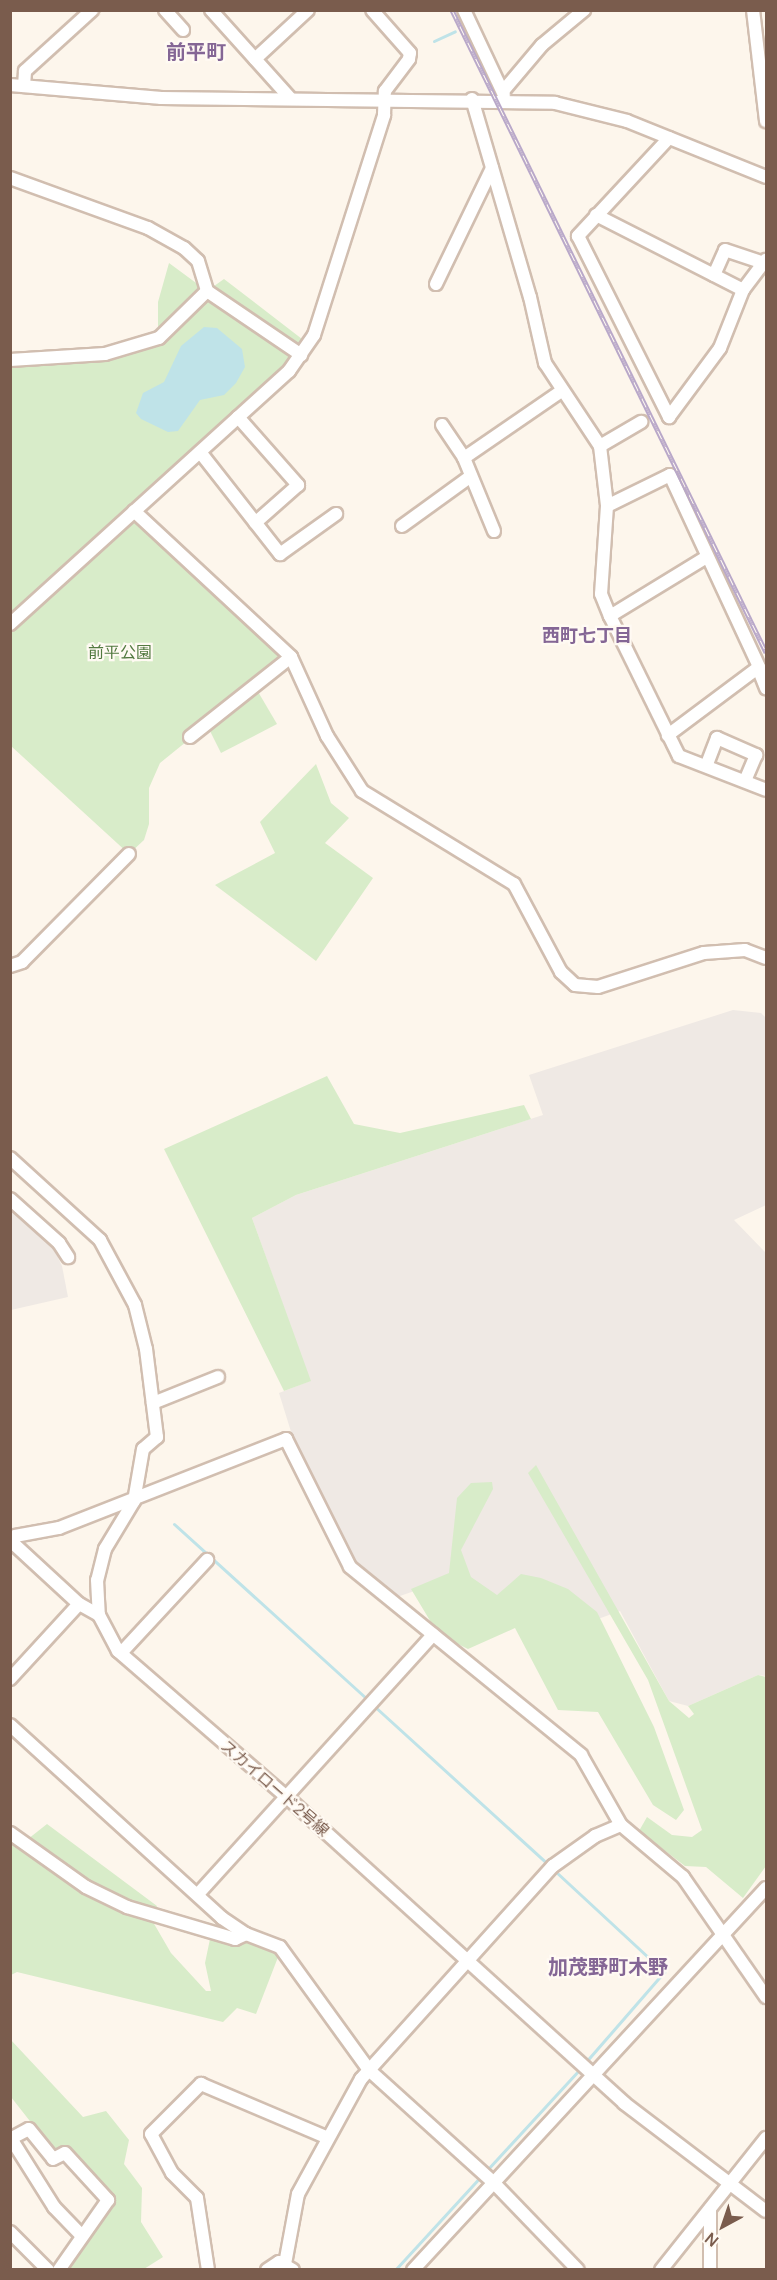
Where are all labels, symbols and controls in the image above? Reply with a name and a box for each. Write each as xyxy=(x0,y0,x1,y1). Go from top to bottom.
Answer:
district label: 前平町 xyxy=(166,39,226,63)
district label: 西町七丁目 xyxy=(542,624,632,646)
park label: 前平公園 xyxy=(88,642,152,662)
street label: スカイロード2号線 xyxy=(217,1736,333,1840)
district label: 加茂野町木野 xyxy=(548,1954,668,1978)
north arrow xyxy=(693,2196,753,2256)
text: N xyxy=(700,2228,723,2252)

